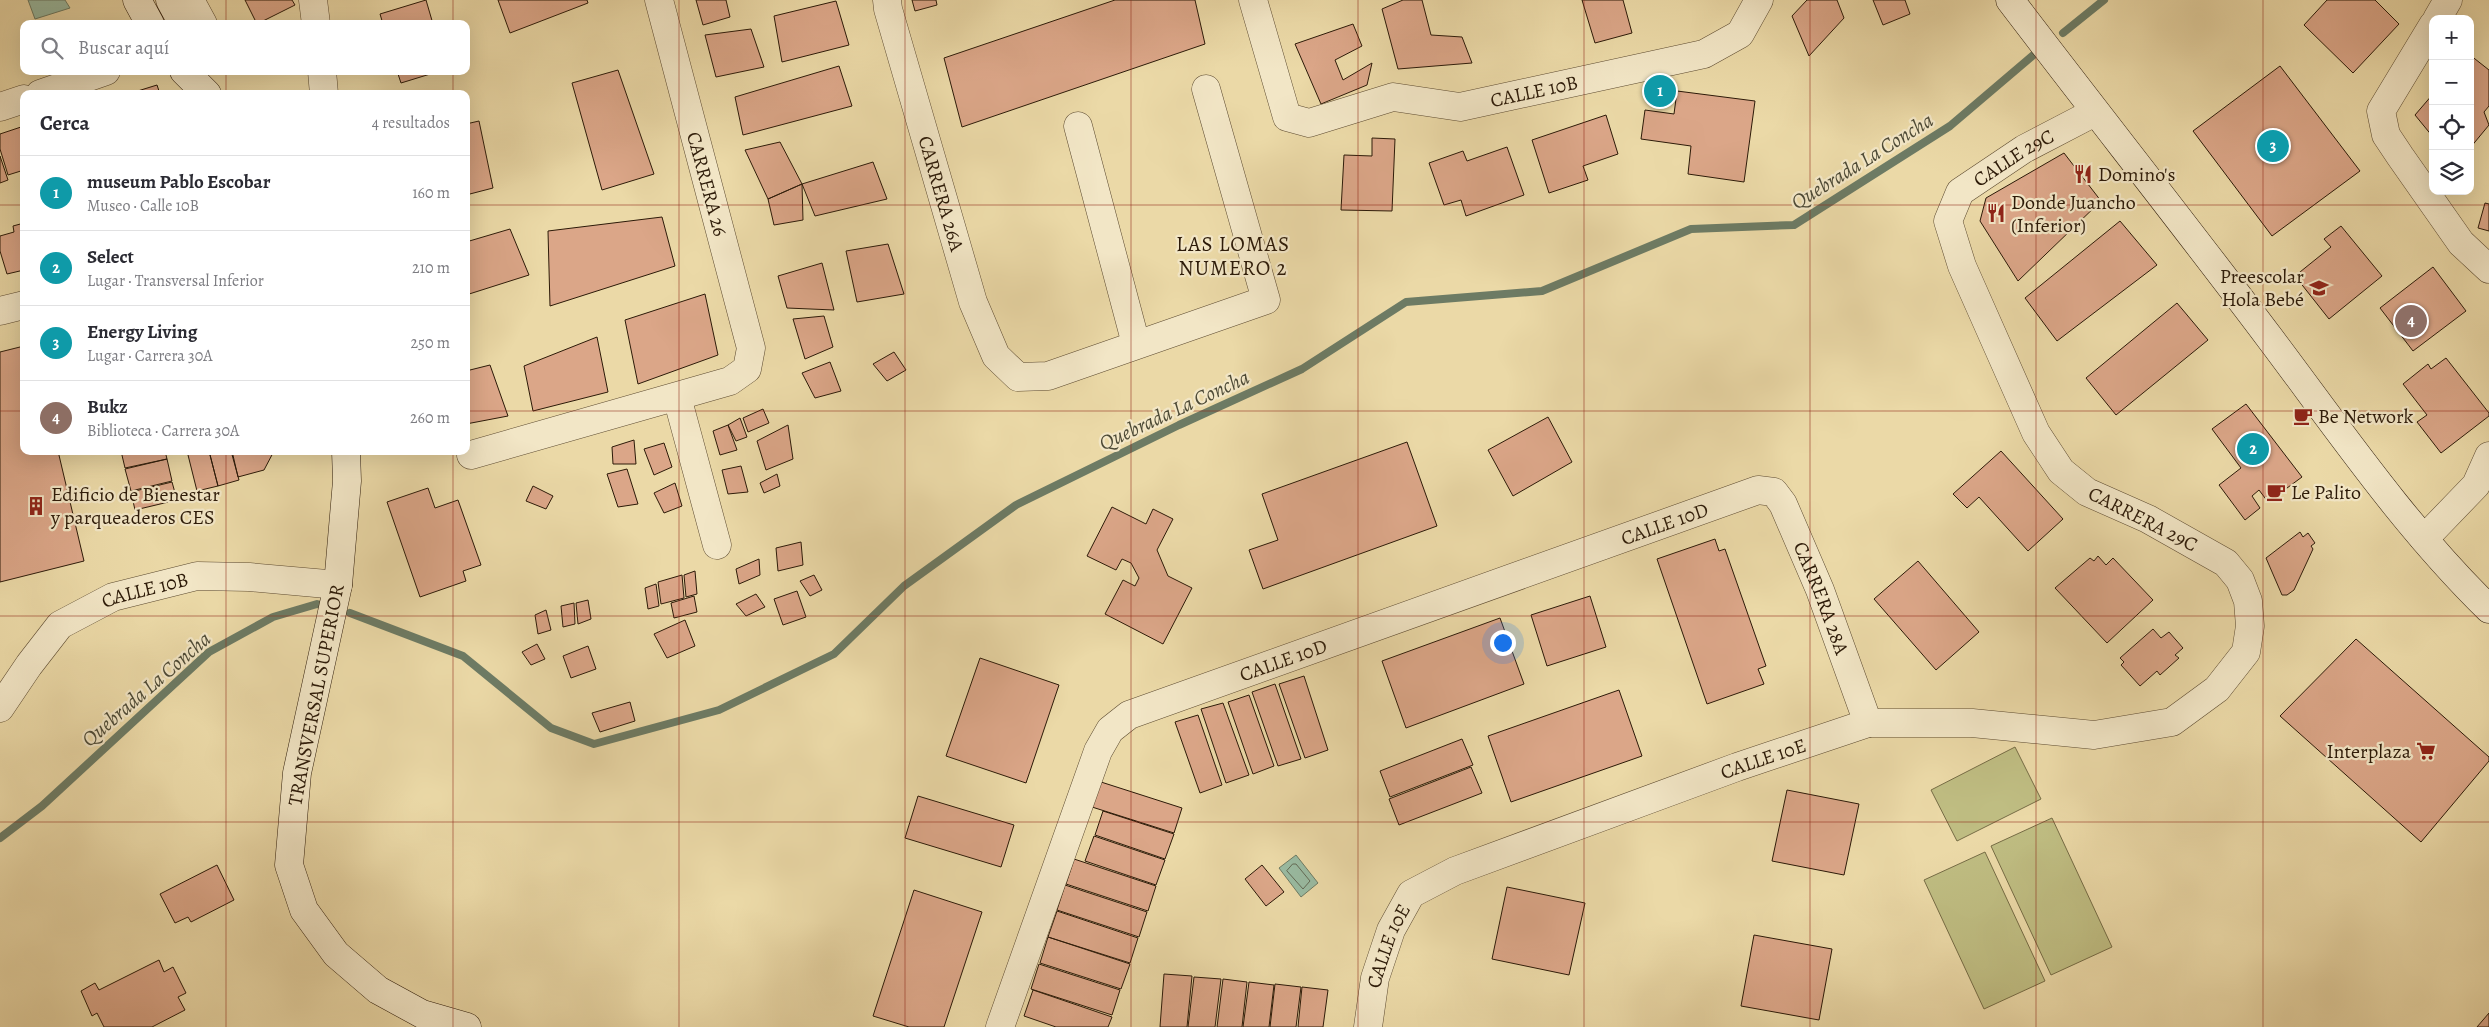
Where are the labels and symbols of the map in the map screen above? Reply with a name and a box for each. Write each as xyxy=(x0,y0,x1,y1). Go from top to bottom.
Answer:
street label: CALLE 10B xyxy=(1488,68,1580,114)
pin: 1 xyxy=(1644,72,1676,110)
water label: Quebrada La Concha xyxy=(1786,106,1939,216)
street label: CALLE 29C xyxy=(1968,122,2058,193)
pin: 3 xyxy=(2257,127,2289,165)
street label: CARRERA 26 xyxy=(680,129,734,239)
street label: CARRERA 26A xyxy=(912,133,971,254)
place label: Domino's xyxy=(2098,161,2176,188)
restaurant icon: Domino's xyxy=(2072,163,2094,185)
place label: Donde Juancho (Inferior) xyxy=(2011,189,2136,239)
restaurant icon: Donde Juancho (Inferior) xyxy=(1985,202,2007,224)
district label: LAS LOMAS NUMERO 2 xyxy=(1176,230,1290,282)
place label: Preescolar Hola Bebé xyxy=(2220,263,2304,313)
school or university icon: Preescolar Hola Bebé xyxy=(2308,277,2330,299)
pin: 4 xyxy=(2395,302,2427,340)
water label: Quebrada La Concha xyxy=(1094,363,1254,457)
place label: Be Network xyxy=(2318,403,2414,430)
cafe icon: Be Network xyxy=(2292,405,2314,427)
pin: 2 xyxy=(2237,430,2269,468)
place label: Le Palito xyxy=(2291,479,2361,506)
street label: CARRERA 29C xyxy=(2084,480,2202,558)
place label: Edificio de Bienestar y parqueaderos CES xyxy=(50,481,220,531)
cafe icon: Le Palito xyxy=(2265,481,2287,503)
building icon: Edificio de Bienestar y parqueaderos CES xyxy=(25,495,47,517)
street label: CALLE 10D xyxy=(1617,495,1712,551)
street label: CARRERA 28A xyxy=(1787,537,1856,658)
street label: CALLE 10B xyxy=(96,565,191,614)
street label: TRANSVERSAL SUPERIOR xyxy=(281,581,351,808)
water label: Quebrada La Concha xyxy=(75,625,217,753)
your location xyxy=(1490,630,1516,656)
street label: CALLE 10D xyxy=(1236,632,1331,688)
street label: CALLE 10E xyxy=(1716,731,1809,786)
place label: Interplaza xyxy=(2327,738,2412,765)
supermarket icon: Interplaza xyxy=(2415,740,2437,762)
street label: CALLE 10E xyxy=(1360,899,1417,990)

